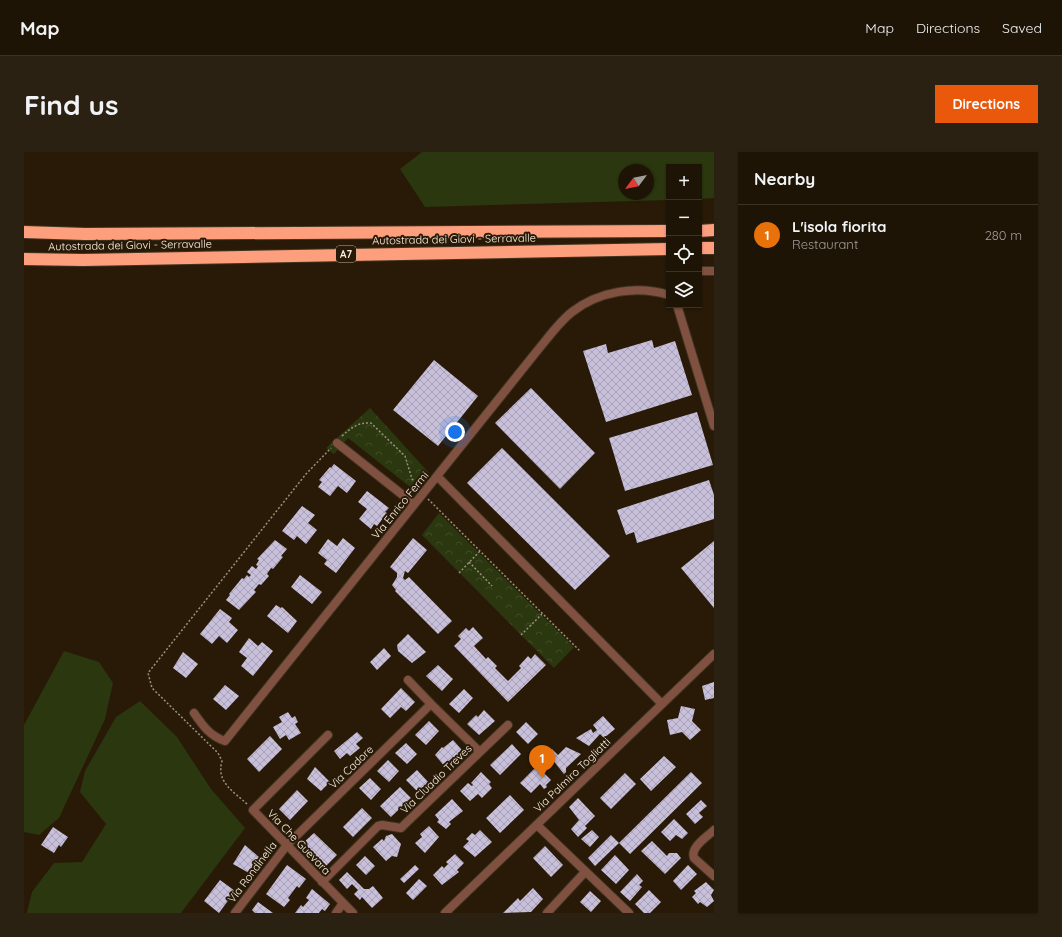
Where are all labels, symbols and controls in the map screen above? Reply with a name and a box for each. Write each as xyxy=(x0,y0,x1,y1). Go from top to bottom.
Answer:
text: Map xyxy=(20,16,59,40)
text: Map xyxy=(865,19,894,37)
text: Directions xyxy=(916,19,980,37)
text: Saved xyxy=(1002,19,1042,37)
button: Directions xyxy=(935,85,1038,123)
text: Find us xyxy=(24,87,118,122)
north arrow xyxy=(618,164,654,200)
map controls xyxy=(666,164,702,308)
button: + xyxy=(666,164,702,200)
text: Nearby xyxy=(754,168,815,189)
button: − xyxy=(666,200,702,236)
text: L'isola fiorita xyxy=(792,217,886,236)
text: 1 xyxy=(764,227,770,243)
text: 280 m xyxy=(985,227,1022,243)
street label: Autostrada dei Giovi - Serravalle xyxy=(372,231,536,247)
button: locate xyxy=(666,236,702,272)
text: Restaurant xyxy=(792,236,858,252)
street label: Autostrada dei Giovi - Serravalle xyxy=(48,237,212,253)
road number: A7 xyxy=(336,246,356,262)
button: layers xyxy=(666,272,702,308)
your location xyxy=(445,422,465,442)
street label: Via Enrico Fermi xyxy=(369,468,431,542)
street label: Via Palmiro Togliatti xyxy=(531,735,613,815)
street label: Via Cluadio Treves xyxy=(397,741,475,817)
street label: Via Cadore xyxy=(326,742,376,792)
pin: 1 xyxy=(529,745,555,778)
street label: Via Che Guevara xyxy=(264,806,334,878)
street label: Via Rondinella xyxy=(224,839,280,905)

